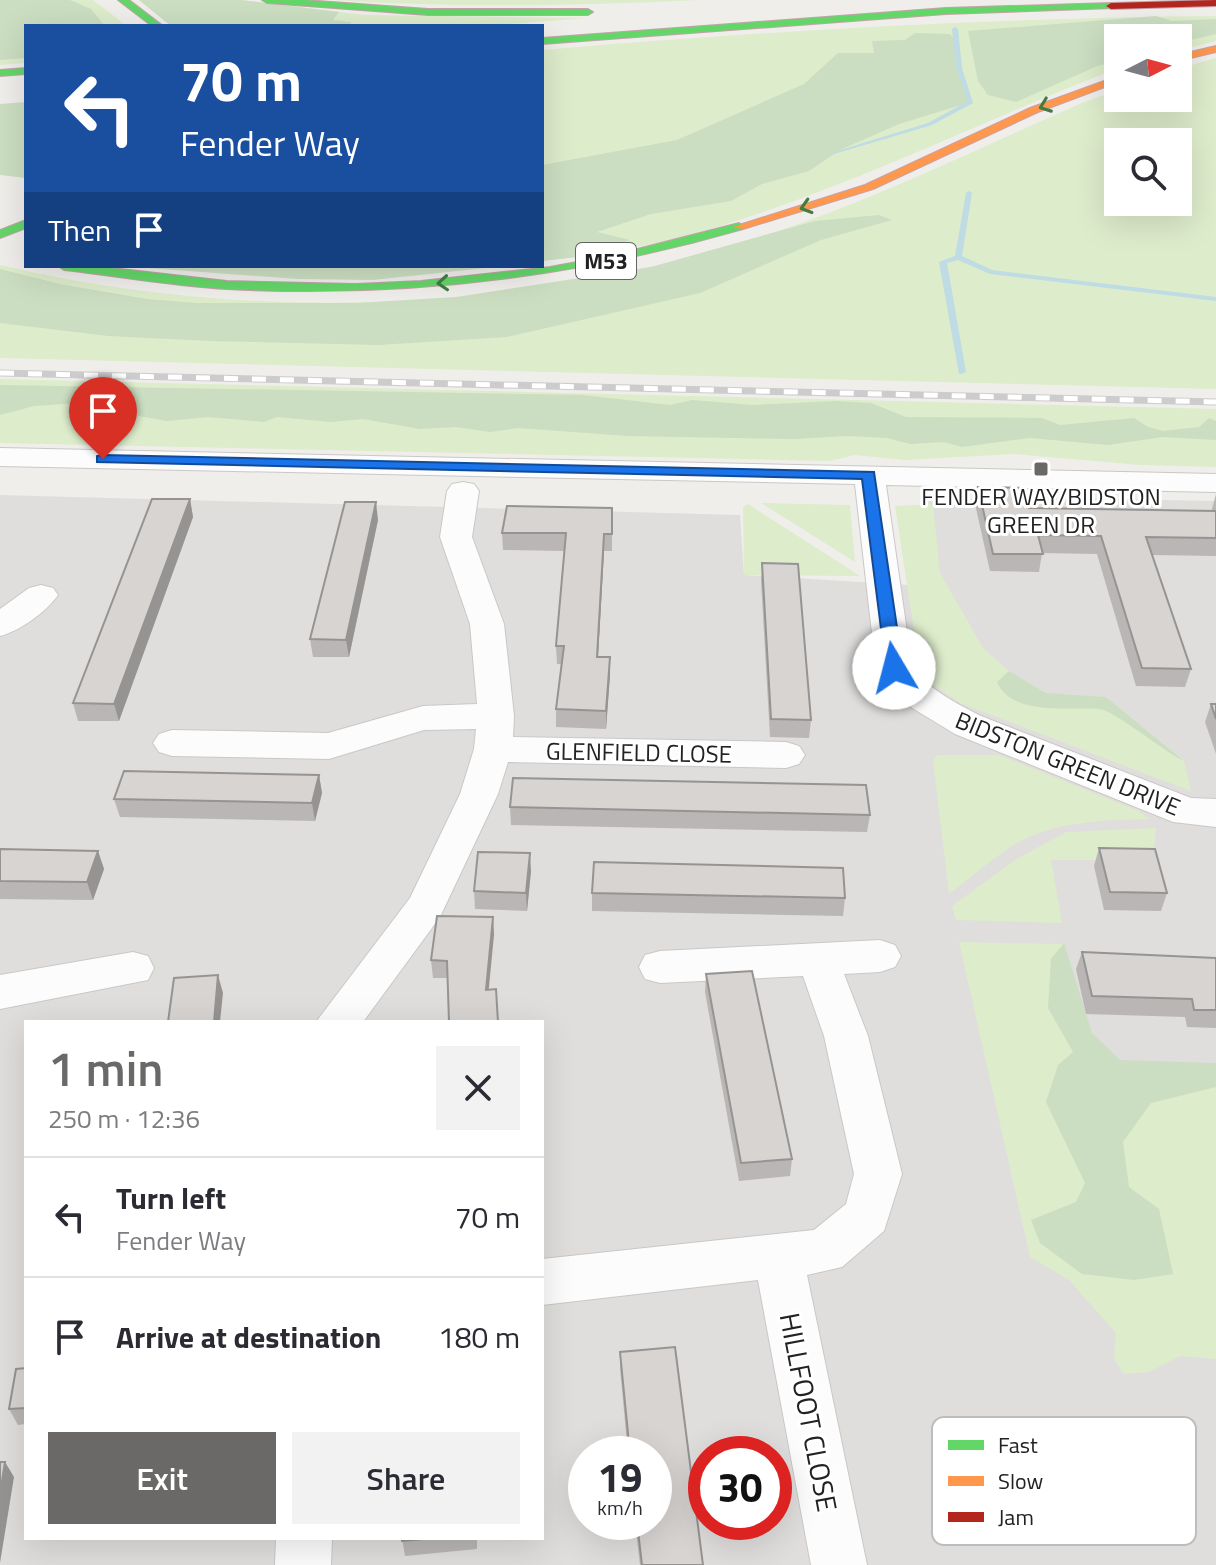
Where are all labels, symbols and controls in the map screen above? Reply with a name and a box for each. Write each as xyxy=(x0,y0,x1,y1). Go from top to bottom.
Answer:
north arrow xyxy=(1104,24,1192,112)
map controls xyxy=(1104,24,1192,216)
text: 70 m xyxy=(180,38,302,123)
icon: left xyxy=(48,56,152,160)
one-way arrow xyxy=(1039,96,1053,113)
text: Fender Way xyxy=(180,115,360,170)
button: search xyxy=(1104,128,1192,216)
one-way arrow xyxy=(799,198,813,214)
text: Then xyxy=(48,207,111,253)
icon: arrive xyxy=(127,208,171,252)
road number: M53 xyxy=(576,243,636,279)
one-way arrow xyxy=(436,274,449,291)
pin xyxy=(69,377,137,459)
icon: arrive xyxy=(81,389,125,433)
marker: FENDER WAY/BIDSTON GREEN DR xyxy=(1032,460,1050,478)
place label: FENDER WAY/BIDSTON GREEN DR xyxy=(921,478,1161,542)
position arrow xyxy=(852,626,936,710)
street label: BIDSTON GREEN DRIVE xyxy=(950,701,1186,825)
street label: GLENFIELD CLOSE xyxy=(546,732,732,772)
text: 1 min xyxy=(48,1032,163,1105)
button: close xyxy=(436,1046,520,1130)
text: 250 m · 12:36 xyxy=(48,1099,200,1138)
text: Turn left xyxy=(116,1175,226,1221)
text: 70 m xyxy=(455,1194,520,1240)
icon: left xyxy=(48,1195,92,1239)
text: Fender Way xyxy=(116,1221,246,1260)
street label: HILLFOOT CLOSE xyxy=(769,1309,849,1515)
text: Arrive at destination xyxy=(116,1314,381,1360)
text: 180 m xyxy=(438,1314,520,1360)
icon: arrive xyxy=(48,1315,92,1359)
legend xyxy=(932,1417,1196,1545)
text: Fast xyxy=(998,1428,1038,1462)
button: Exit xyxy=(48,1432,276,1524)
button: Share xyxy=(292,1432,520,1524)
speed limit sign: 30 xyxy=(688,1436,792,1540)
text: 19 xyxy=(598,1447,642,1508)
text: Slow xyxy=(998,1464,1044,1498)
text: km/h xyxy=(597,1492,643,1523)
text: Jam xyxy=(998,1500,1034,1534)

